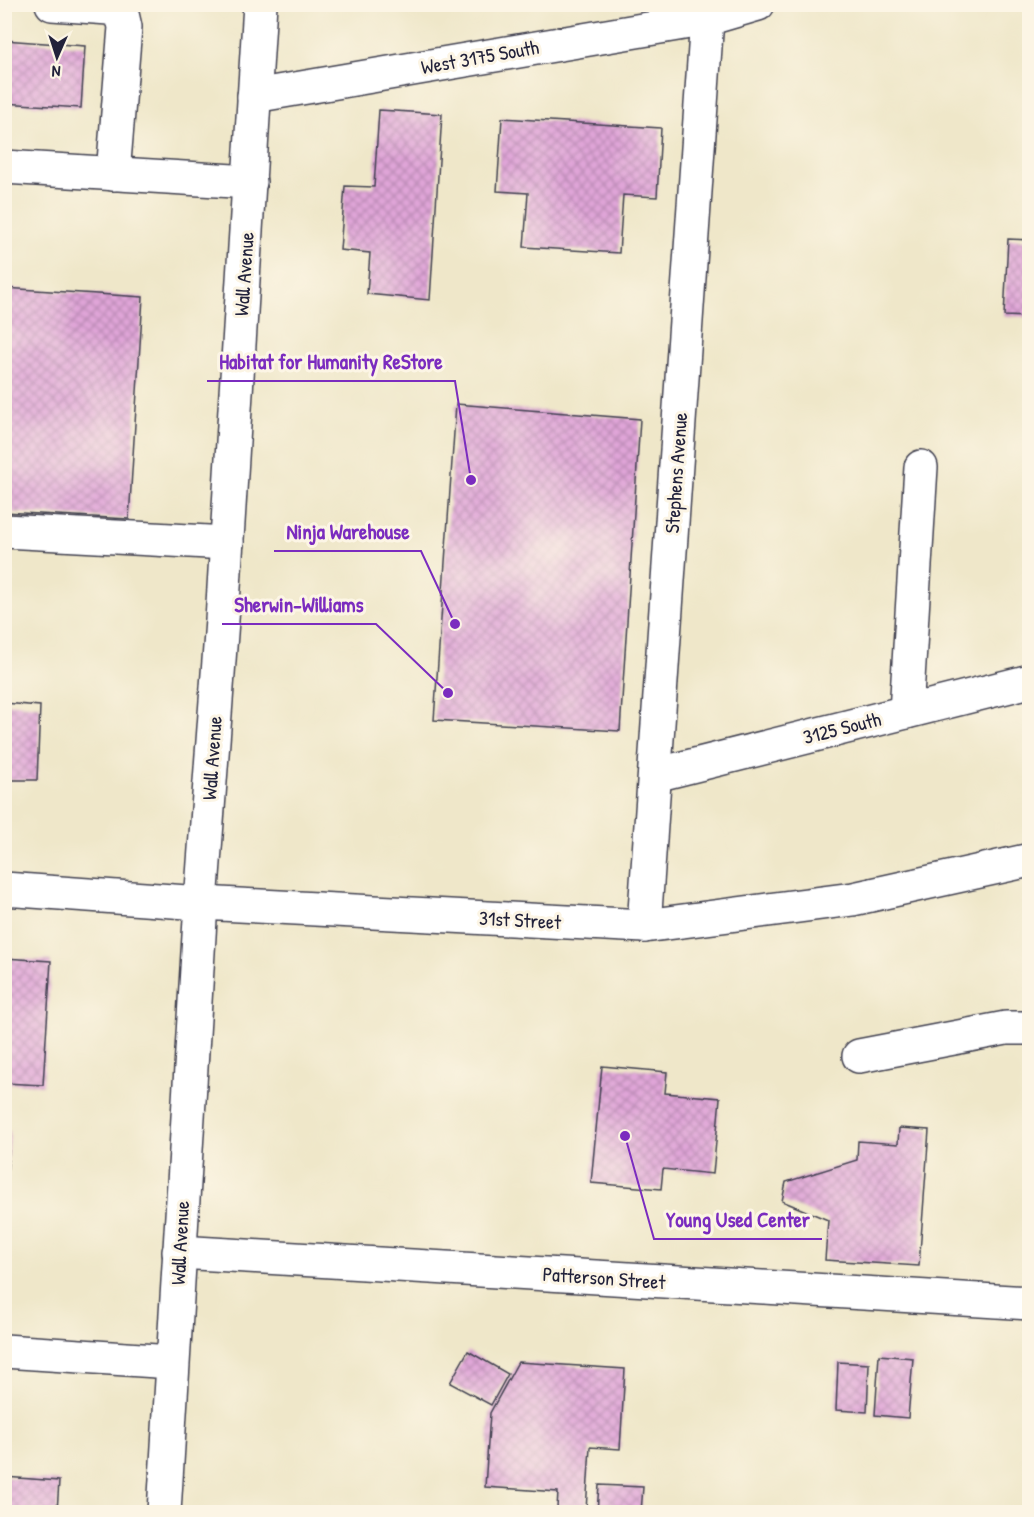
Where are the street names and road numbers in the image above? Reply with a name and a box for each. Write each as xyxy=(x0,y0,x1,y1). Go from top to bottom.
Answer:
street label: West 3175 South xyxy=(419,33,541,80)
street label: Wall Avenue xyxy=(227,231,260,317)
street label: Stephens Avenue xyxy=(658,412,693,534)
street label: 3125 South xyxy=(800,705,884,750)
street label: Wall Avenue xyxy=(195,715,228,801)
street label: 31st Street xyxy=(478,904,563,935)
street label: Wall Avenue xyxy=(164,1200,195,1286)
street label: Patterson Street xyxy=(542,1260,667,1295)

